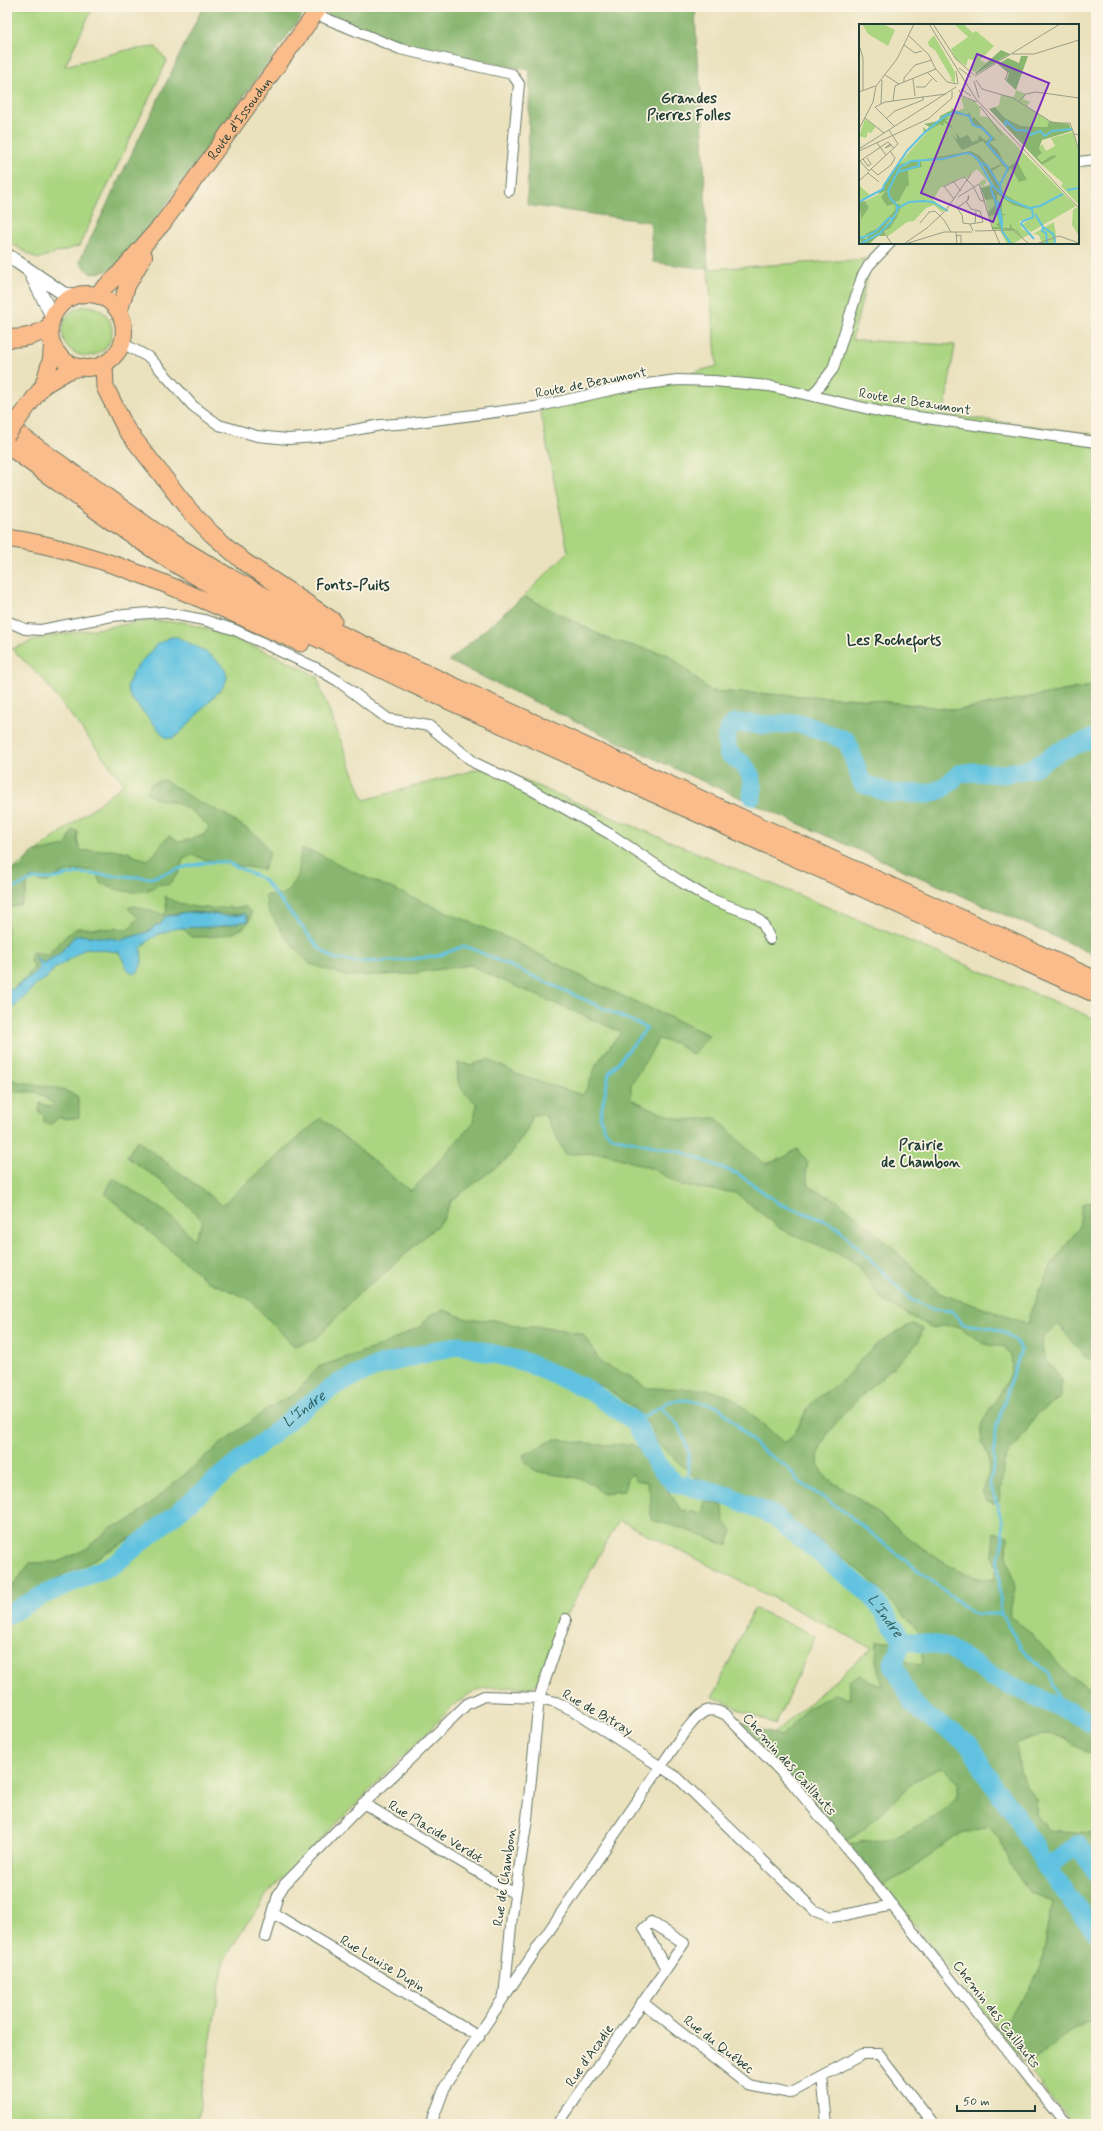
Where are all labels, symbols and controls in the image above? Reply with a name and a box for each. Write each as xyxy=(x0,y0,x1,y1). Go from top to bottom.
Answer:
inset map xyxy=(859,24,1079,244)
street label: Route d'Issoudun xyxy=(204,74,276,164)
district label: Grandes Pierres Folles xyxy=(647,89,731,126)
street label: Route de Beaumont xyxy=(534,363,649,403)
street label: Route de Beaumont xyxy=(857,384,973,420)
district label: Fonts-Puits xyxy=(316,576,390,596)
district label: Les Rocheforts xyxy=(847,631,941,653)
district label: Prairie de Chambon xyxy=(881,1136,961,1173)
water label: L'Indre xyxy=(279,1386,331,1432)
water label: L'Indre xyxy=(862,1590,908,1643)
street label: Rue de Bitray xyxy=(559,1685,636,1740)
street label: Chemin des Caillauts xyxy=(738,1710,840,1820)
street label: Rue Placide Verdot xyxy=(385,1796,486,1867)
street label: Rue de Chambon xyxy=(489,1827,521,1927)
street label: Rue Louise Dupin xyxy=(337,1931,428,1996)
street label: Chemin des Caillauts xyxy=(948,1957,1044,2072)
street label: Rue du Québec xyxy=(679,2012,758,2078)
street label: Rue d'Acadie xyxy=(562,2021,618,2091)
scale bar xyxy=(957,2087,1035,2113)
text: 50 m xyxy=(963,2094,990,2110)

